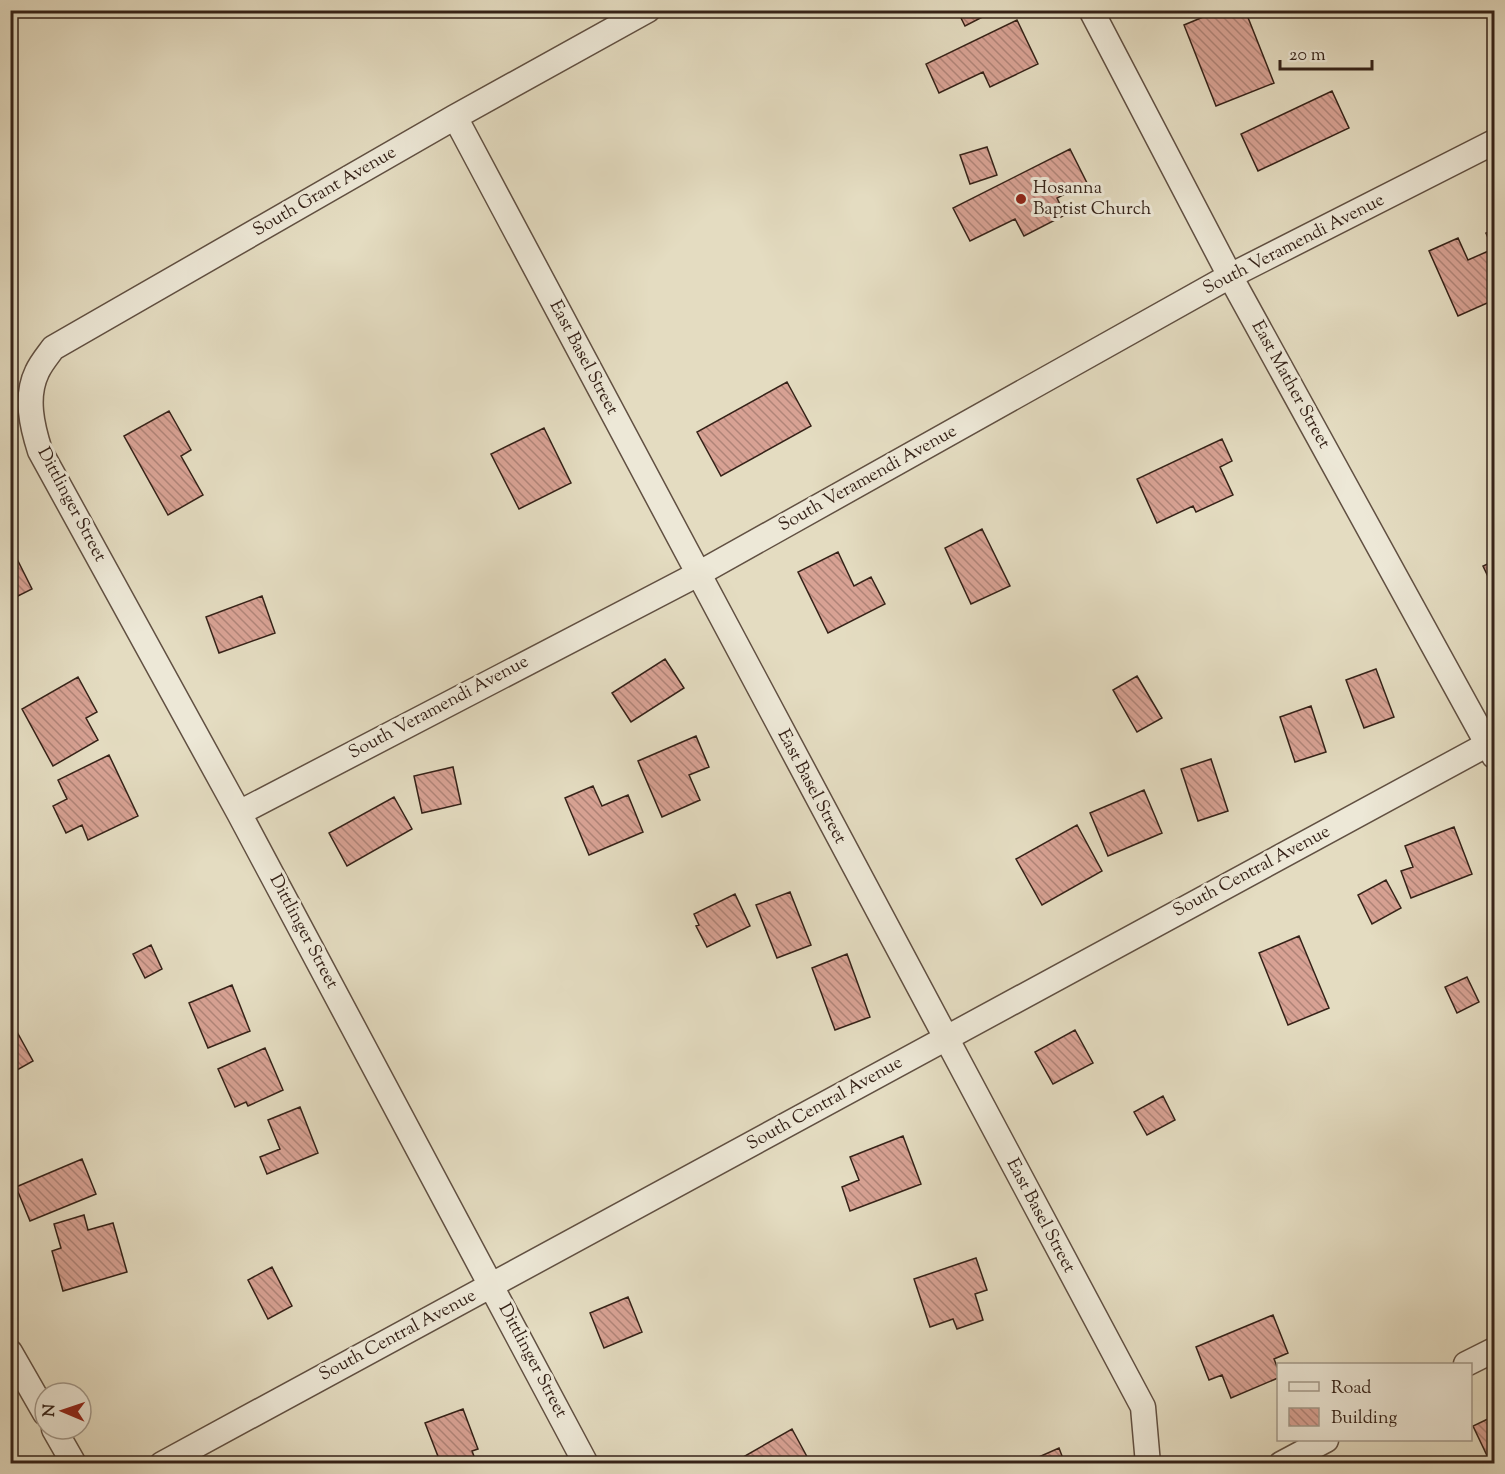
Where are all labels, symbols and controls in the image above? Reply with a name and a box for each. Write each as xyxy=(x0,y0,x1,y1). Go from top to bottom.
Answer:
scale bar xyxy=(1280,33,1372,71)
text: 20 m xyxy=(1289,43,1326,69)
street label: South Grant Avenue xyxy=(248,140,402,244)
place label: Hosanna Baptist Church xyxy=(1033,176,1152,223)
street label: South Veramendi Avenue xyxy=(1199,188,1389,302)
marker: Hosanna Baptist Church xyxy=(1014,192,1028,206)
street label: East Basel Street xyxy=(542,296,624,420)
street label: East Mather Street xyxy=(1244,316,1336,454)
street label: South Veramendi Avenue xyxy=(774,419,962,539)
street label: Dittlinger Street xyxy=(30,443,112,567)
street label: South Veramendi Avenue xyxy=(344,649,534,767)
street label: East Basel Street xyxy=(770,725,852,849)
street label: South Central Avenue xyxy=(1169,820,1335,924)
street label: Dittlinger Street xyxy=(262,870,344,994)
street label: South Central Avenue xyxy=(742,1050,908,1158)
street label: East Basel Street xyxy=(999,1154,1081,1278)
street label: South Central Avenue xyxy=(315,1284,481,1388)
street label: Dittlinger Street xyxy=(491,1299,573,1423)
legend xyxy=(1277,1363,1472,1441)
text: Road xyxy=(1331,1376,1371,1402)
north arrow xyxy=(33,1381,93,1441)
text: N xyxy=(39,1404,62,1417)
text: Building xyxy=(1331,1406,1397,1432)

